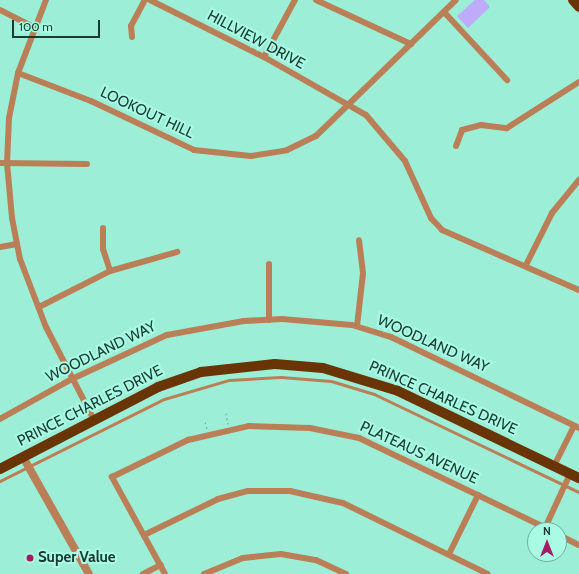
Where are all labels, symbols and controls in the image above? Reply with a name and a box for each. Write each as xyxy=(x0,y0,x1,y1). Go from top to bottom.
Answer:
street label: HILLVIEW DRIVE xyxy=(204,7,308,73)
scale bar xyxy=(14,12,102,38)
text: 100 m xyxy=(19,19,53,34)
street label: LOOKOUT HILL xyxy=(97,83,197,143)
street label: WOODLAND WAY xyxy=(374,311,492,377)
street label: WOODLAND WAY xyxy=(43,318,159,386)
street label: PRINCE CHARLES DRIVE xyxy=(366,357,520,439)
street label: PRINCE CHARLES DRIVE xyxy=(15,362,165,450)
street label: PLATEAUS AVENUE xyxy=(357,418,481,488)
north arrow xyxy=(527,522,567,562)
text: N xyxy=(543,524,551,538)
place label: Super Value xyxy=(38,549,116,567)
marker: Super Value xyxy=(25,553,35,563)

